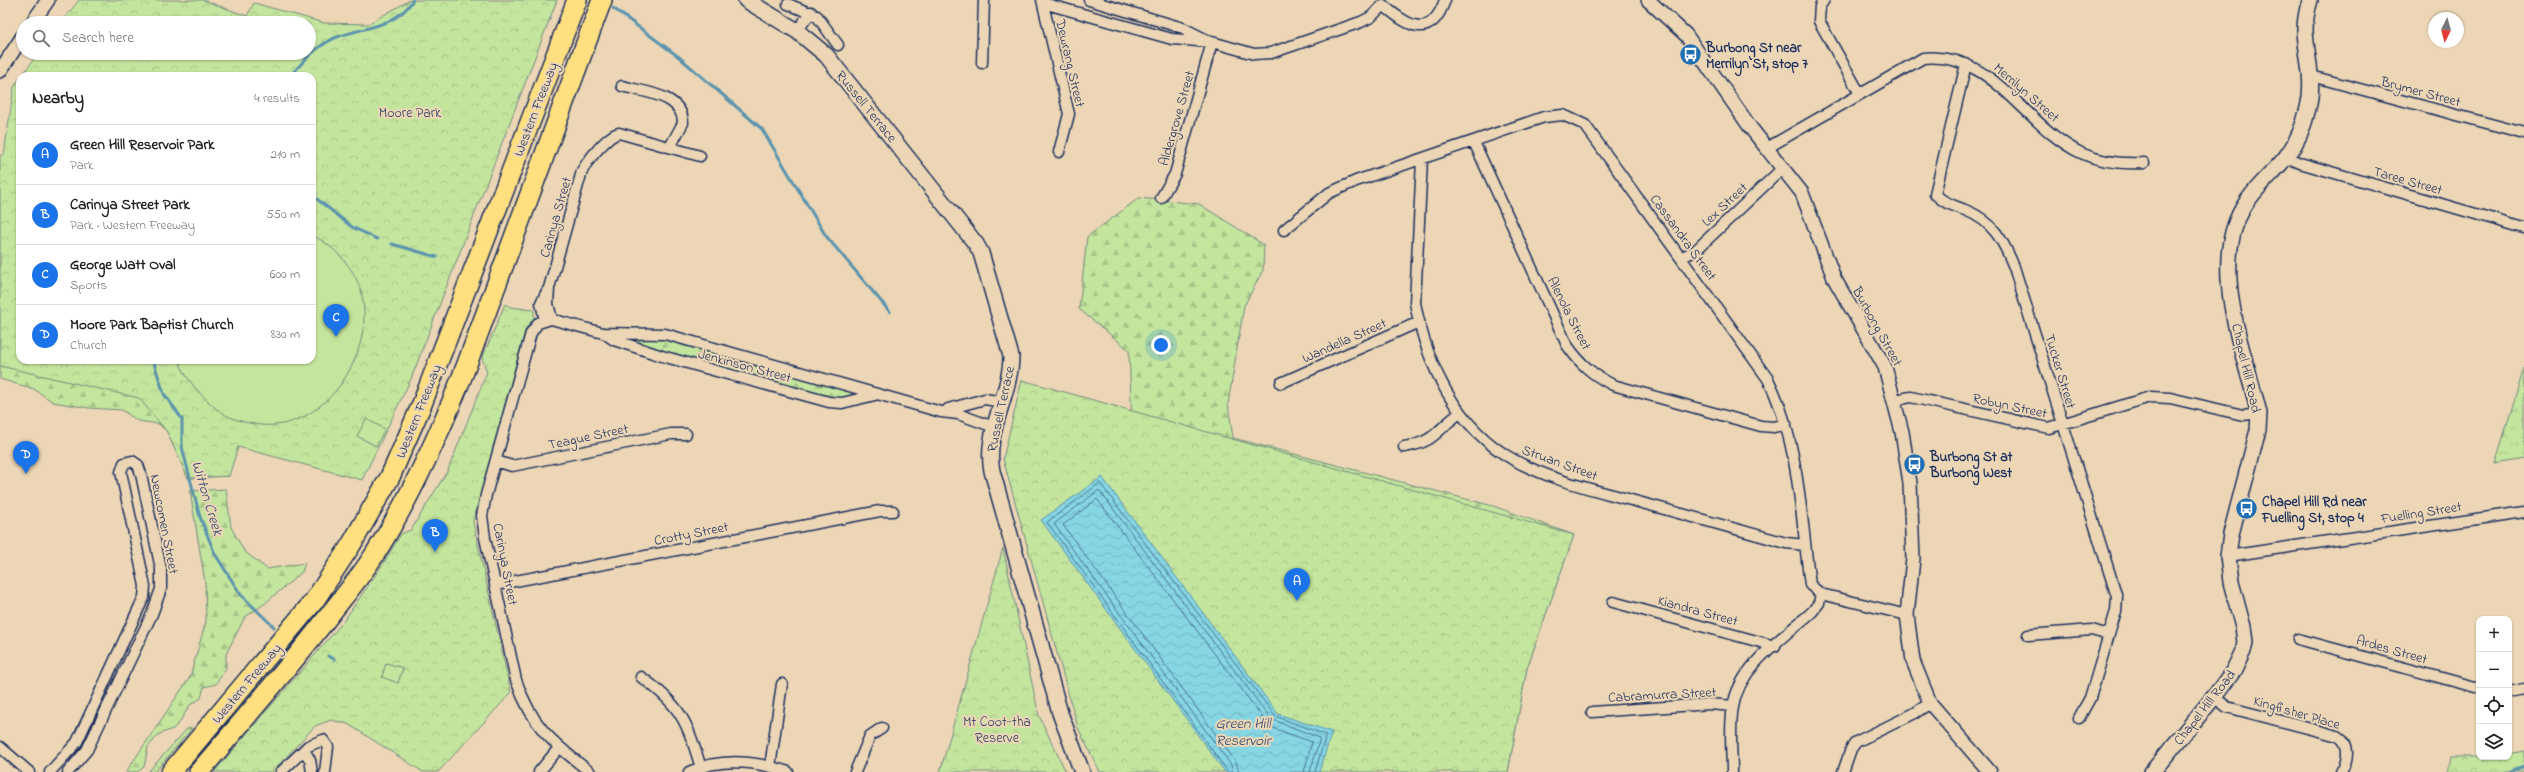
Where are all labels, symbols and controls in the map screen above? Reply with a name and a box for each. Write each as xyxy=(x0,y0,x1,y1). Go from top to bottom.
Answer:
north arrow xyxy=(2428,12,2464,48)
search box xyxy=(16,16,316,60)
street label: Dewrang Street xyxy=(1048,16,1090,110)
icon: search xyxy=(30,27,52,49)
text: Search here xyxy=(62,27,134,49)
place label: Burbong St near Merrilyn St, stop 7 xyxy=(1705,38,1808,77)
bus stop icon: Burbong St near Merrilyn St, stop 7 xyxy=(1677,42,1703,68)
street label: Merrilyn Street xyxy=(1988,58,2064,129)
street label: Western Freeway xyxy=(509,59,565,160)
street label: Russell Terrace xyxy=(830,66,902,148)
street label: Aldergrove Street xyxy=(1154,68,1202,169)
street label: Brymer Street xyxy=(2377,71,2463,114)
text: Nearby xyxy=(32,86,84,111)
text: 4 results xyxy=(254,89,300,108)
park label: Moore Park xyxy=(379,103,442,124)
text: Green Hill Reservoir Park xyxy=(70,134,215,156)
text: A xyxy=(41,145,49,164)
text: 210 m xyxy=(270,145,300,164)
text: Park xyxy=(70,156,94,175)
street label: Taree Street xyxy=(2370,162,2445,201)
street label: Carinya Street xyxy=(535,174,579,261)
street label: Lex Street xyxy=(1697,178,1753,232)
street label: Cassandra Street xyxy=(1644,190,1722,286)
text: Carinya Street Park xyxy=(70,194,190,216)
text: B xyxy=(41,205,49,224)
text: 550 m xyxy=(266,205,300,224)
text: Park · Western Freeway xyxy=(70,216,195,235)
text: George Watt Oval xyxy=(70,254,176,276)
text: C xyxy=(41,265,49,284)
text: 600 m xyxy=(270,265,300,284)
street label: Alenola Street xyxy=(1541,273,1596,354)
text: Sports xyxy=(70,276,107,295)
street label: Burbong Street xyxy=(1845,282,1907,371)
pin: C xyxy=(323,304,349,337)
street label: Wandella Street xyxy=(1299,313,1390,369)
text: Moore Park Baptist Church xyxy=(70,314,234,336)
street label: Chapel Hill Road xyxy=(2225,322,2266,415)
text: D xyxy=(40,325,50,344)
text: 830 m xyxy=(271,325,300,344)
street label: Tucker Street xyxy=(2038,332,2081,412)
your location xyxy=(1151,335,1171,355)
text: Church xyxy=(70,336,107,355)
street label: Jenkinson Street xyxy=(696,344,794,389)
street label: Western Freeway xyxy=(391,361,449,462)
street label: Russell Terrace xyxy=(982,364,1021,454)
street label: Robyn Street xyxy=(1970,388,2049,426)
street label: Teague Street xyxy=(546,419,631,457)
street label: Struan Street xyxy=(1519,440,1601,487)
pin: D xyxy=(13,441,39,474)
place label: Burbong St at Burbong West xyxy=(1929,447,2013,486)
bus stop icon: Burbong St at Burbong West xyxy=(1902,451,1928,477)
water label: Witton Creek xyxy=(185,458,229,540)
street label: Newcomen Street xyxy=(144,473,184,576)
place label: Chapel Hill Rd near Fuelling St, stop 4 xyxy=(2261,492,2367,531)
bus stop icon: Chapel Hill Rd near Fuelling St, stop 4 xyxy=(2233,496,2259,522)
street label: Fuelling Street xyxy=(2378,497,2464,531)
street label: Crotty Street xyxy=(652,517,731,553)
pin: B xyxy=(422,519,448,552)
street label: Carinya Street xyxy=(485,521,523,608)
pin: A xyxy=(1284,568,1310,601)
street label: Kiandra Street xyxy=(1655,591,1740,632)
map controls xyxy=(2476,616,2512,760)
button: + xyxy=(2476,616,2512,652)
street label: Ardes Street xyxy=(2354,630,2430,671)
street label: Western Freeway xyxy=(207,639,288,729)
button: − xyxy=(2476,652,2512,688)
street label: Chapel Hill Road xyxy=(2169,666,2242,750)
street label: Cabramurra Street xyxy=(1607,682,1717,709)
button: locate xyxy=(2476,688,2512,724)
street label: Kingfisher Place xyxy=(2251,691,2343,737)
park label: Mt Coot-tha Reserve xyxy=(963,712,1031,749)
water label: Green Hill Reservoir xyxy=(1215,713,1273,752)
button: layers xyxy=(2476,724,2512,760)

